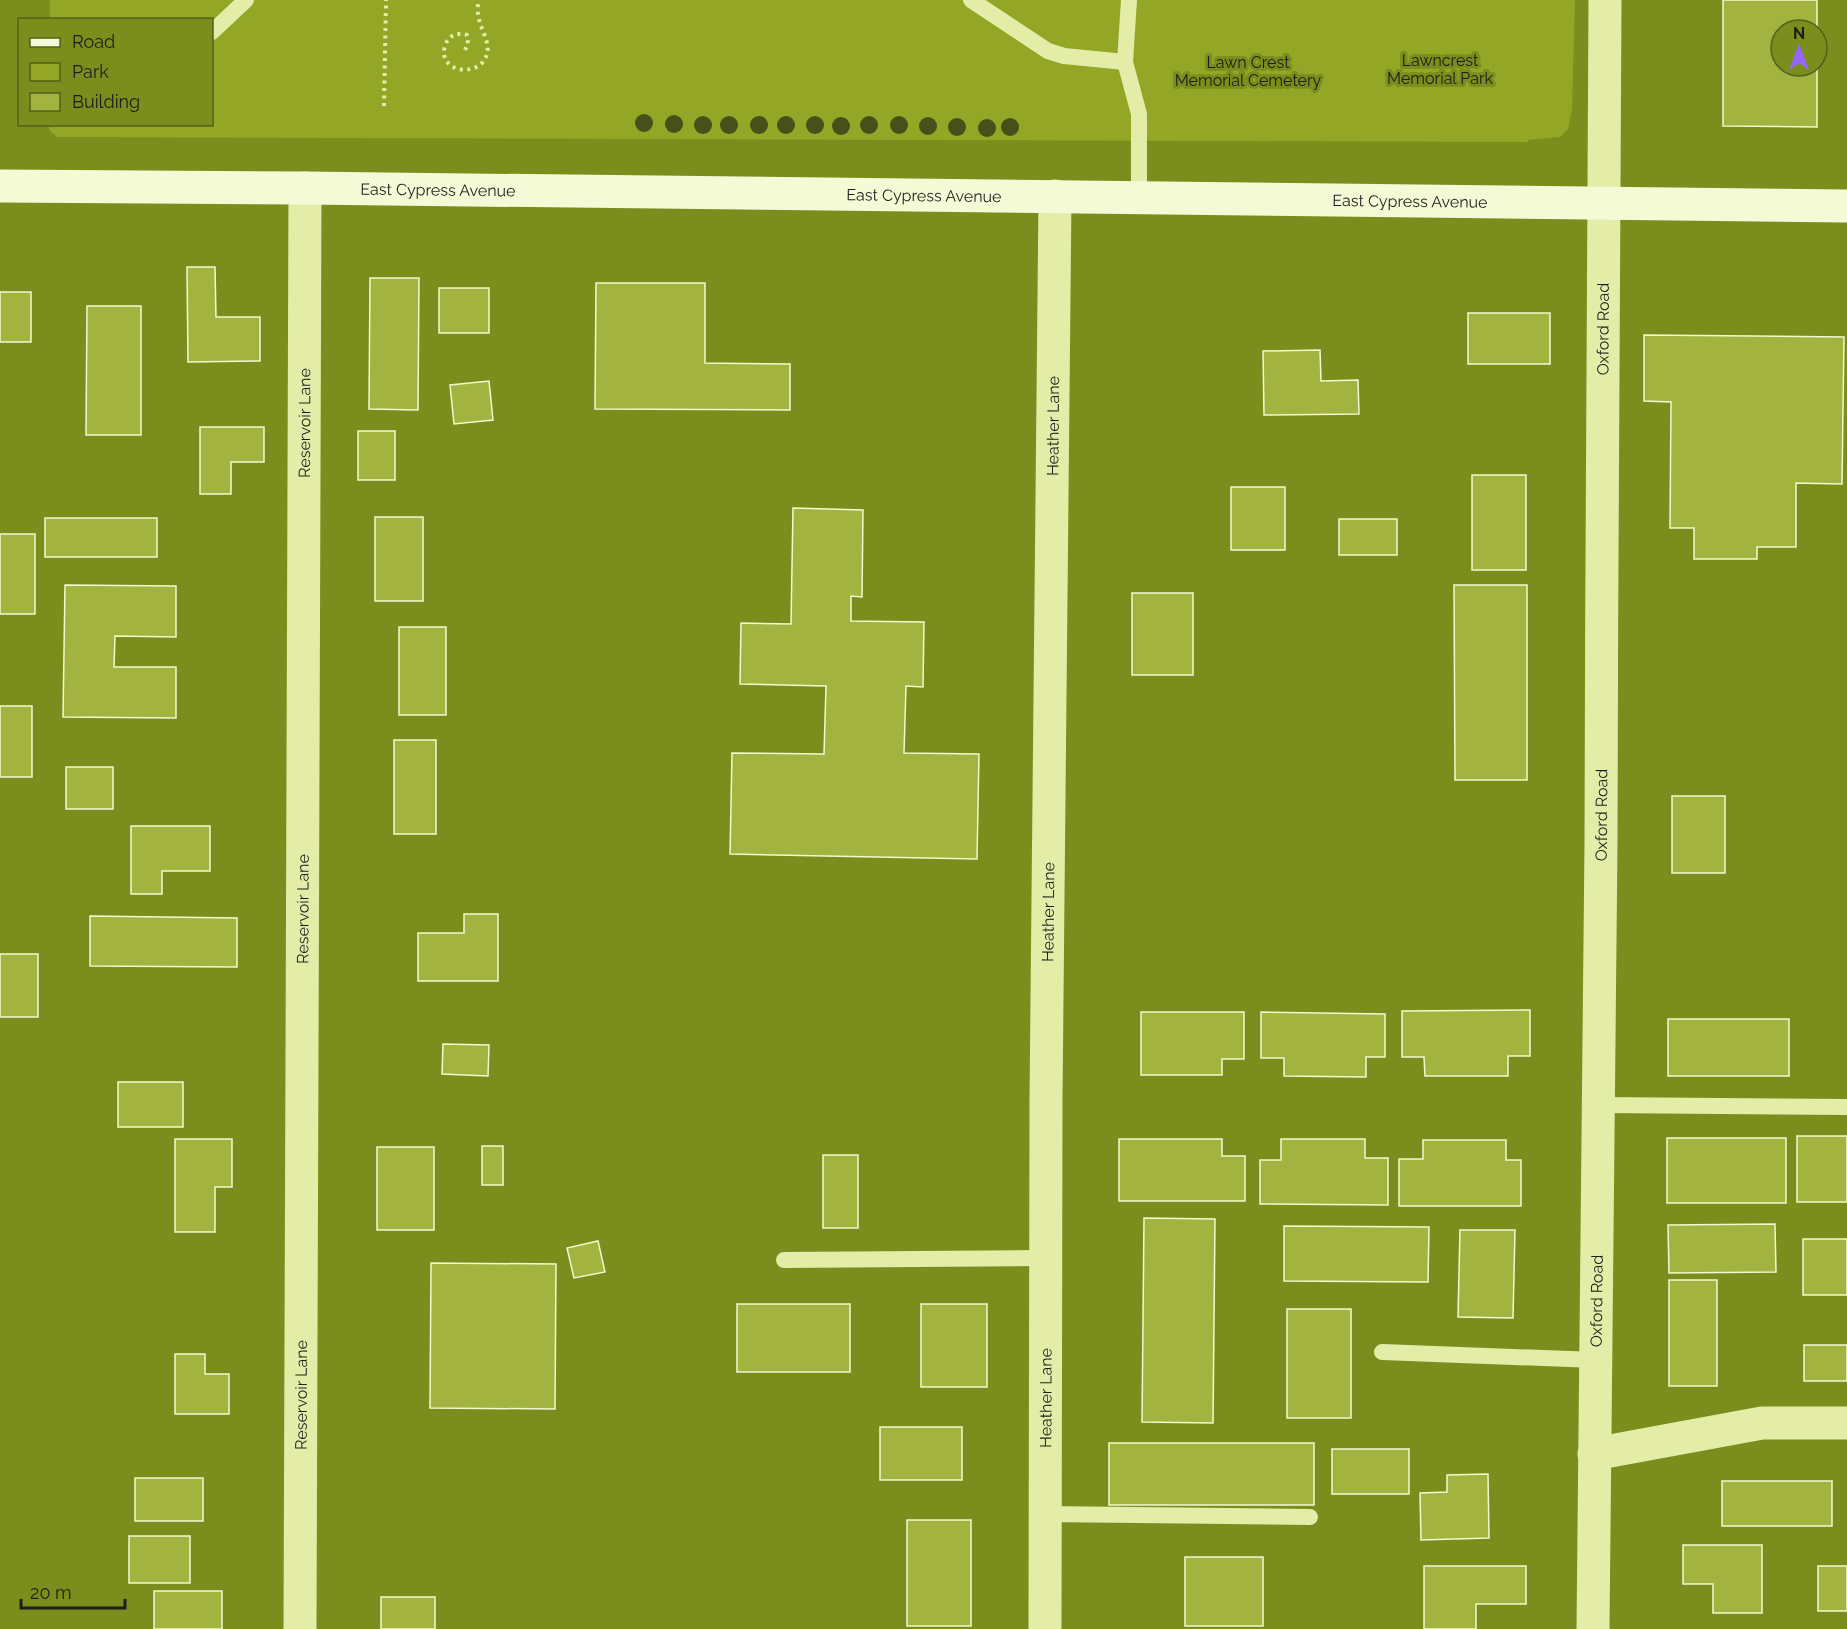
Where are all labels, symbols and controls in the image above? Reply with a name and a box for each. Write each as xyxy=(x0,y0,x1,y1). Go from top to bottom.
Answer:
legend xyxy=(18,18,213,126)
north arrow xyxy=(1769,18,1829,78)
text: N xyxy=(1793,24,1805,43)
text: Road xyxy=(72,31,115,52)
park label: Lawncrest Memorial Park xyxy=(1387,51,1493,88)
park label: Lawn Crest Memorial Cemetery xyxy=(1175,53,1322,90)
text: Park xyxy=(72,61,109,82)
text: Building xyxy=(72,91,140,112)
street label: East Cypress Avenue xyxy=(360,179,516,200)
street label: East Cypress Avenue xyxy=(846,185,1002,206)
street label: East Cypress Avenue xyxy=(1332,190,1488,211)
street label: Oxford Road xyxy=(1593,283,1612,375)
street label: Reservoir Lane xyxy=(294,368,314,478)
street label: Heather Lane xyxy=(1043,376,1063,476)
street label: Oxford Road xyxy=(1591,769,1611,861)
street label: Reservoir Lane xyxy=(293,854,312,964)
street label: Heather Lane xyxy=(1038,862,1058,962)
street label: Oxford Road xyxy=(1586,1255,1606,1347)
street label: Reservoir Lane xyxy=(291,1340,311,1450)
street label: Heather Lane xyxy=(1036,1348,1055,1448)
scale bar xyxy=(21,1572,124,1610)
text: 20 m xyxy=(30,1582,72,1603)

